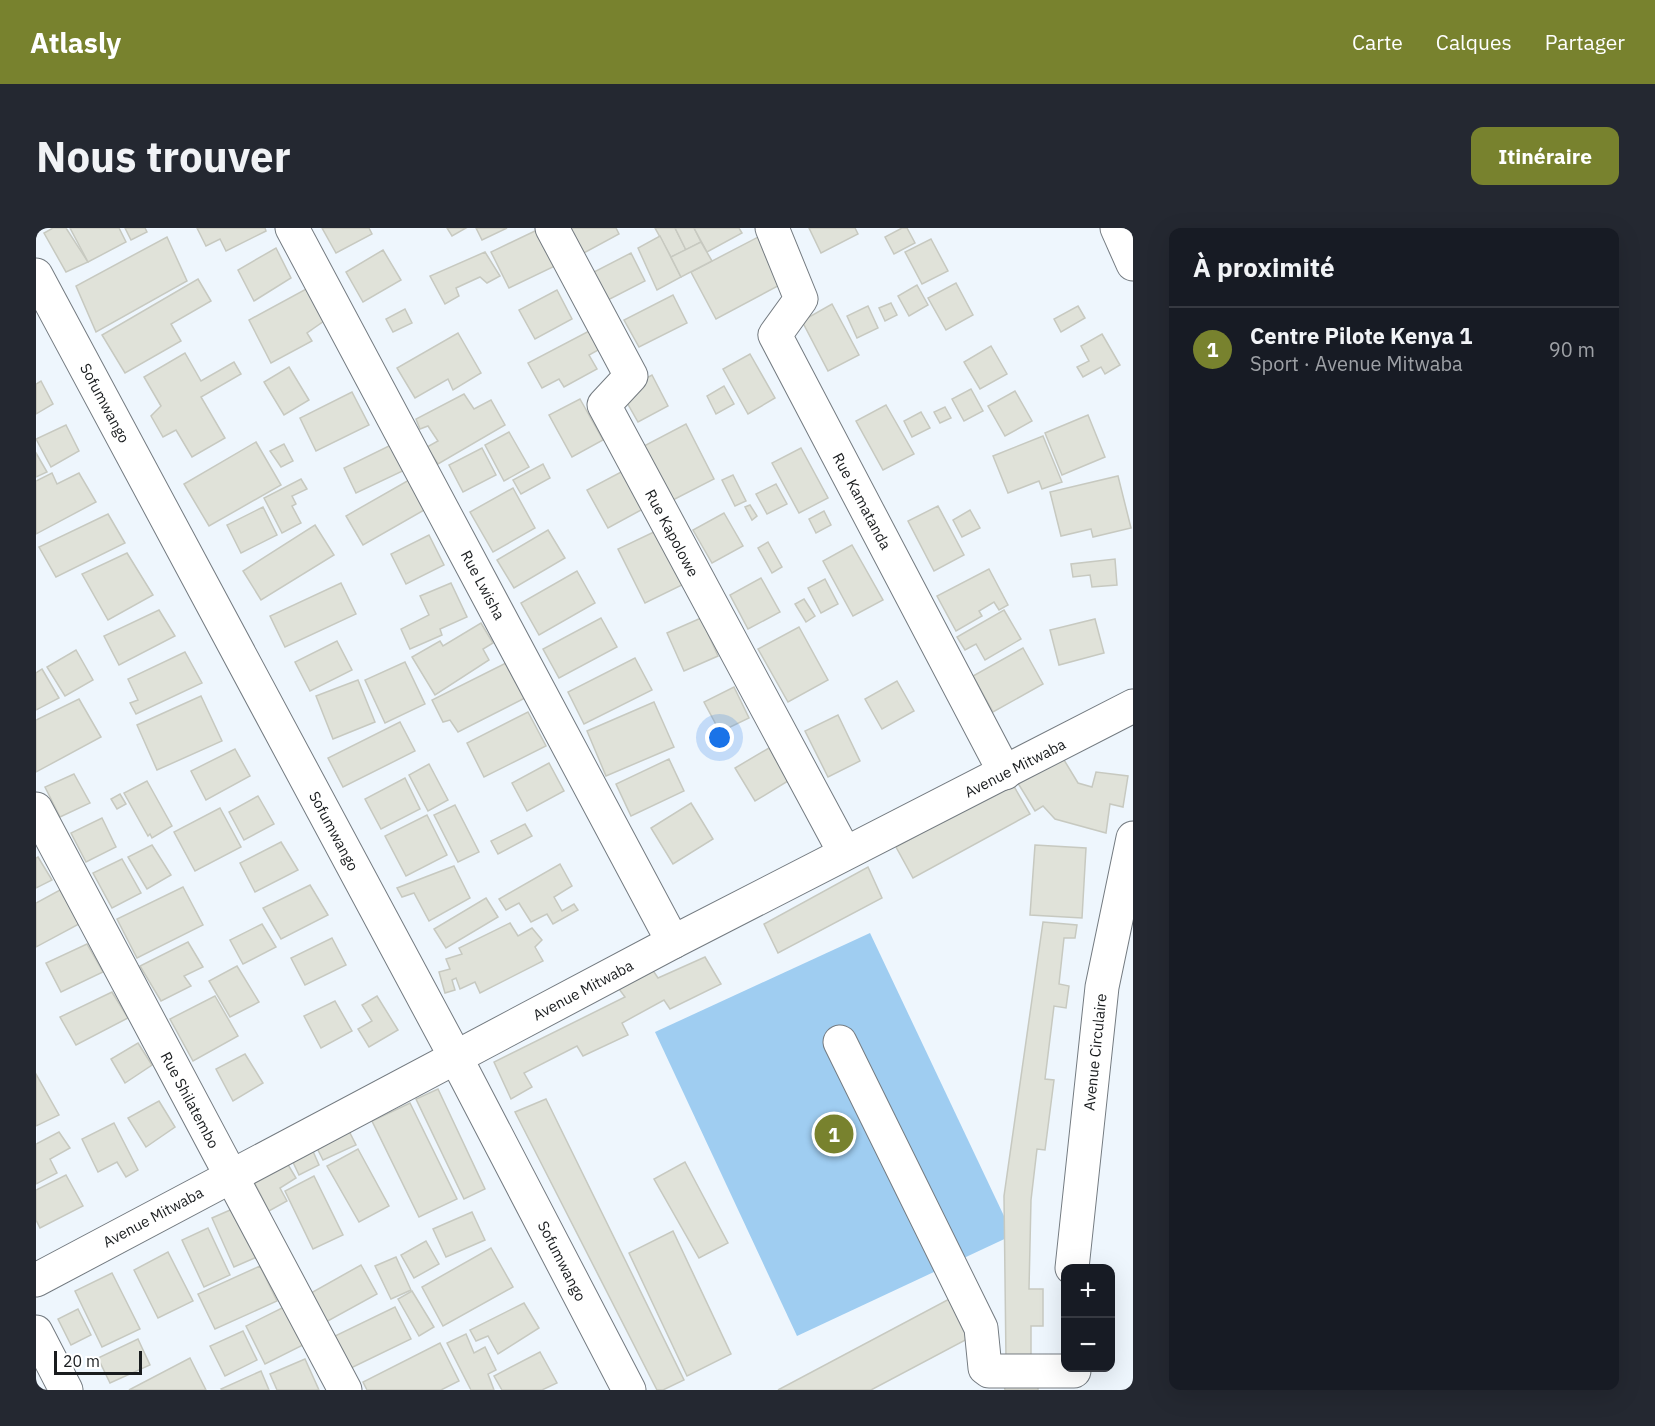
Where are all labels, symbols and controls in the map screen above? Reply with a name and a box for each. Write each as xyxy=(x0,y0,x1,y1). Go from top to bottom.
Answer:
text: Atlasly xyxy=(30,24,121,61)
text: Carte xyxy=(1352,28,1403,56)
text: Calques xyxy=(1436,28,1512,56)
text: Partager xyxy=(1545,28,1625,56)
button: Itinéraire xyxy=(1471,127,1619,185)
text: Nous trouver xyxy=(36,129,291,184)
text: À proximité xyxy=(1193,250,1335,284)
text: Centre Pilote Kenya 1 xyxy=(1250,321,1473,350)
text: 1 xyxy=(1207,336,1219,363)
text: 90 m xyxy=(1549,336,1595,363)
text: Sport · Avenue Mitwaba xyxy=(1250,350,1463,377)
street label: Sofumwango xyxy=(76,360,134,446)
street label: Rue Kamatanda xyxy=(829,449,895,553)
street label: Rue Kapolowe xyxy=(641,486,703,580)
street label: Rue Lwisha xyxy=(457,547,509,623)
your location xyxy=(705,723,734,752)
street label: Avenue Mitwaba xyxy=(961,734,1069,802)
street label: Sofumwango xyxy=(305,788,363,874)
street label: Avenue Mitwaba xyxy=(530,956,636,1024)
street label: Avenue Circulaire xyxy=(1079,992,1111,1112)
street label: Rue Shilatembo xyxy=(157,1048,223,1152)
pin: 1 xyxy=(814,1112,854,1156)
street label: Avenue Mitwaba xyxy=(100,1183,206,1251)
street label: Sofumwango xyxy=(534,1218,590,1304)
map controls xyxy=(1061,1264,1115,1372)
button: + xyxy=(1061,1264,1115,1318)
button: − xyxy=(1061,1318,1115,1372)
scale bar xyxy=(54,1348,142,1376)
text: 20 m xyxy=(63,1351,100,1371)

